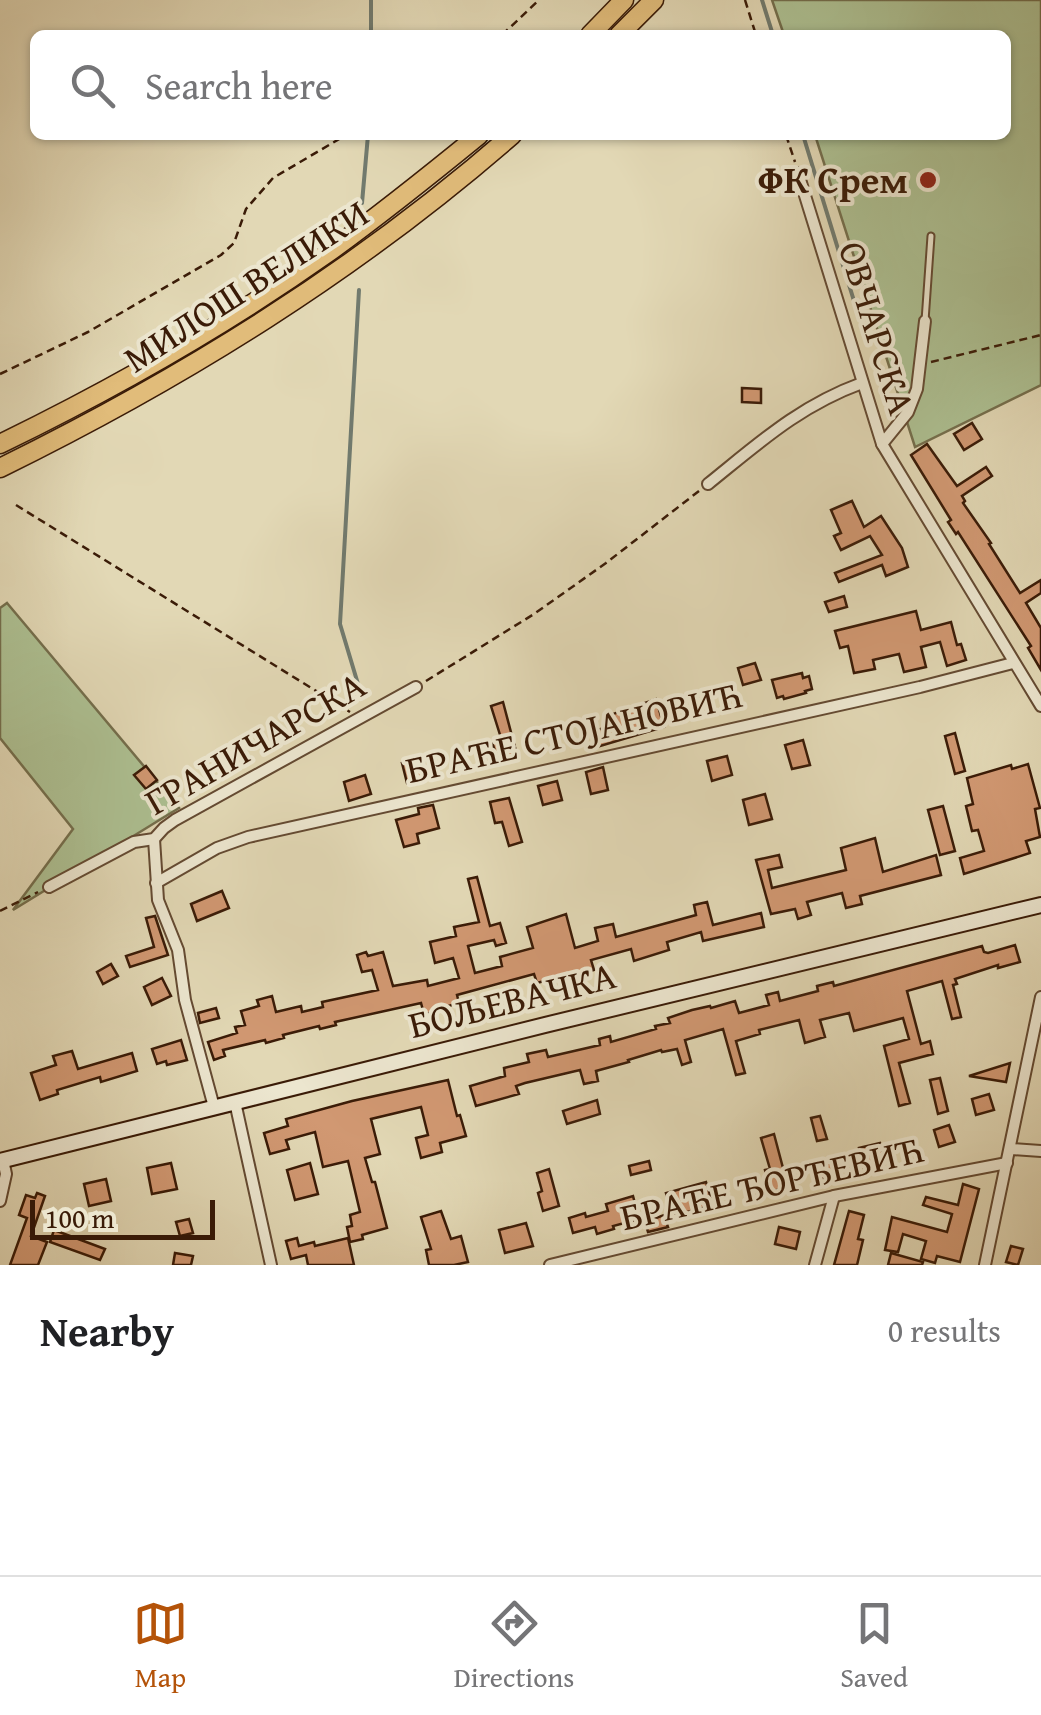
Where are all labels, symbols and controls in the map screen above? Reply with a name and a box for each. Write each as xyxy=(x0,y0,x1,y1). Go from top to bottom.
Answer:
search box xyxy=(30,30,1011,140)
text: Search here xyxy=(145,57,333,113)
icon: search xyxy=(65,58,120,113)
place label: ФК Срем xyxy=(758,151,908,207)
marker: ФК Срем xyxy=(917,169,939,191)
street label: МИЛОШ ВЕЛИКИ xyxy=(112,185,379,386)
street label: ОВЧАРСКА xyxy=(825,234,931,421)
street label: ГРАНИЧАРСКА xyxy=(134,656,375,828)
street label: БРАЋЕ СТОЈАНОВИЋ xyxy=(400,665,748,797)
street label: БОЉЕВАЧКА xyxy=(402,946,621,1052)
street label: БРАЋЕ ЂОРЂЕВИЋ xyxy=(615,1120,929,1244)
scale bar xyxy=(30,1195,215,1240)
text: 100 m xyxy=(45,1197,114,1238)
text: Nearby xyxy=(40,1300,174,1361)
text: 0 results xyxy=(888,1307,1001,1354)
tab: Map xyxy=(133,1596,188,1697)
tab: Directions xyxy=(454,1596,574,1697)
tab: Saved xyxy=(840,1596,908,1697)

